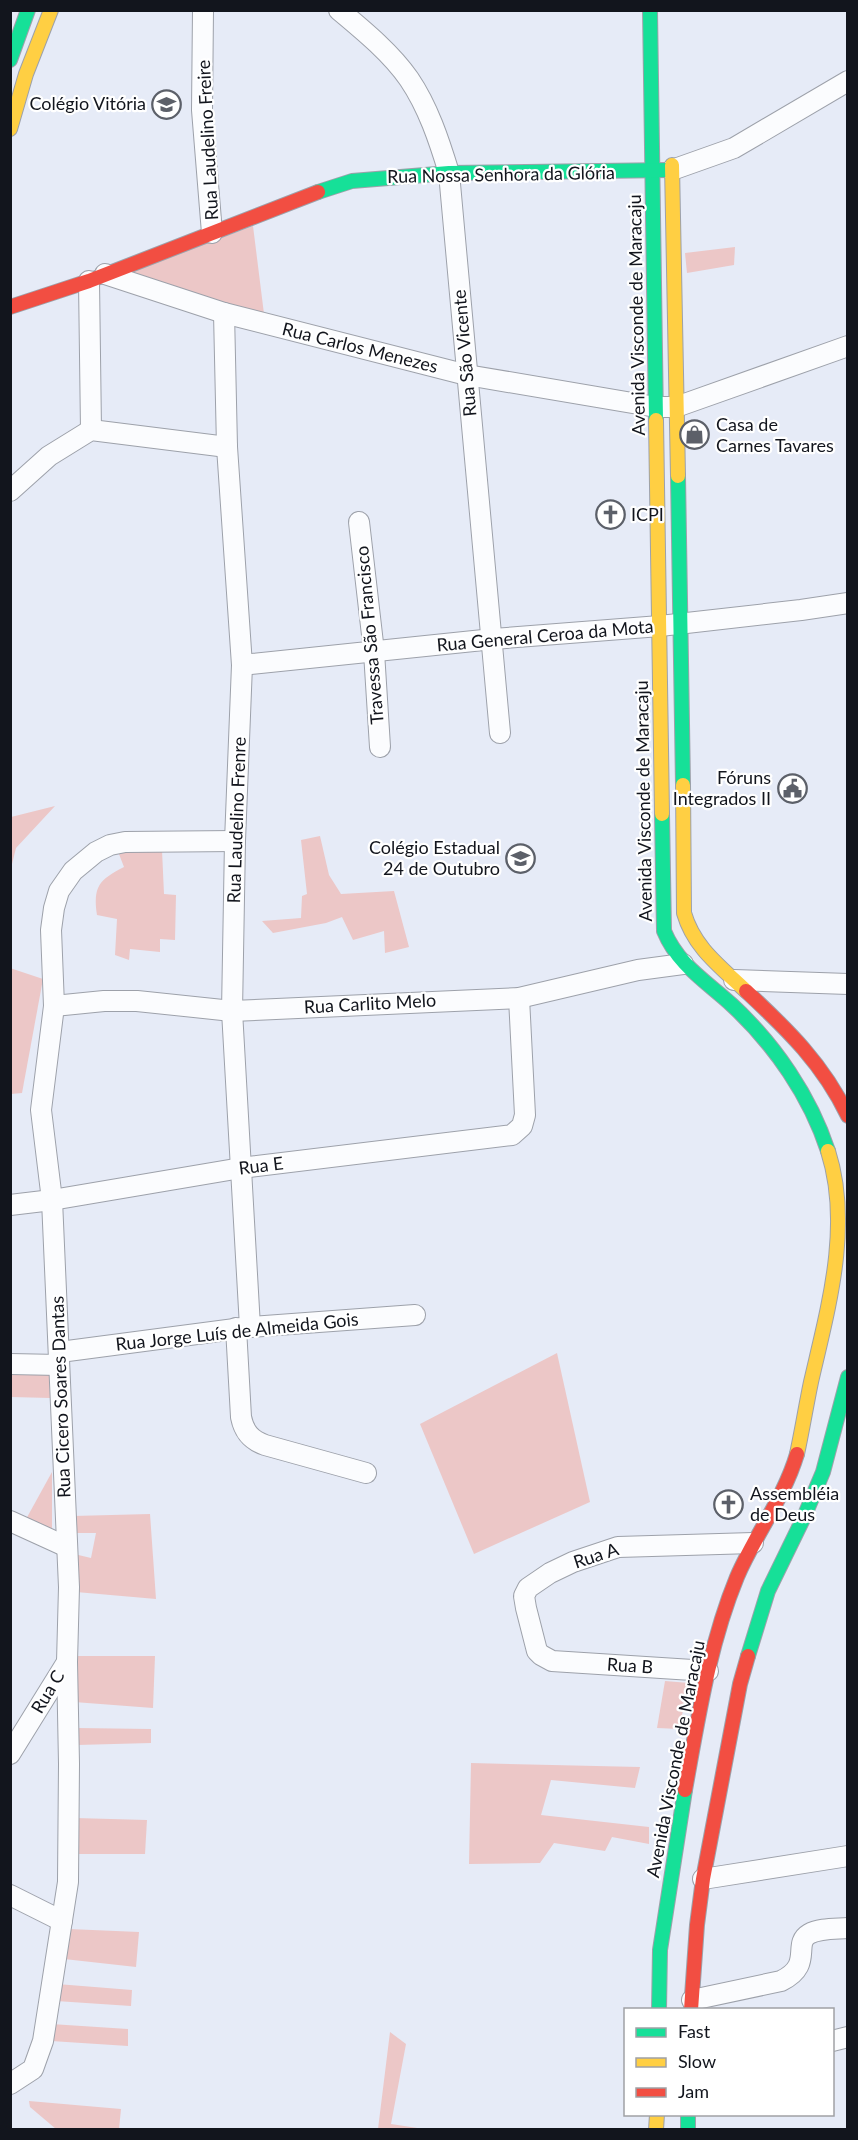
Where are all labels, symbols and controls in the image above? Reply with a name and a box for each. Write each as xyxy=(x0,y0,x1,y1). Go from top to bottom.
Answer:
street label: Rua Laudelino Freire xyxy=(192,59,222,221)
school or university icon: Colégio Vitória xyxy=(151,88,183,120)
place label: Colégio Vitória xyxy=(29,92,146,114)
street label: Rua Nossa Senhora da Glória xyxy=(387,161,615,187)
street label: Avenida Visconde de Maracaju xyxy=(623,194,649,436)
street label: Rua São Vicente xyxy=(447,289,481,418)
street label: Rua Carlos Menezes xyxy=(280,317,441,377)
place label: Casa de Carnes Tavares xyxy=(716,413,834,456)
shop icon: Casa de Carnes Tavares xyxy=(679,419,711,451)
church icon: ICPI xyxy=(594,499,626,531)
place label: ICPI xyxy=(631,503,664,525)
street label: Travessa São Francisco xyxy=(350,545,388,725)
street label: Rua General Ceroa da Mota xyxy=(436,615,654,655)
street label: Avenida Visconde de Maracaju xyxy=(630,680,656,922)
street label: Rua Laudelino Frenre xyxy=(222,736,250,904)
place label: Fóruns Integrados II xyxy=(673,766,771,809)
public building icon: Fóruns Integrados II xyxy=(776,772,808,804)
place label: Colégio Estadual 24 de Outubro xyxy=(369,836,500,879)
school or university icon: Colégio Estadual 24 de Outubro xyxy=(505,842,537,874)
street label: Rua Carlito Melo xyxy=(303,989,437,1017)
street label: Rua E xyxy=(237,1151,285,1179)
street label: Rua Cicero Soares Dantas xyxy=(45,1295,75,1498)
street label: Rua Jorge Luís de Almeida Gois xyxy=(114,1307,360,1355)
place label: Assembléia de Deus xyxy=(750,1482,839,1525)
church icon: Assembléia de Deus xyxy=(713,1488,745,1520)
street label: Rua A xyxy=(570,1537,622,1573)
street label: Avenida Visconde de Maracaju xyxy=(641,1638,709,1879)
street label: Rua B xyxy=(606,1652,654,1678)
street label: Rua C xyxy=(26,1666,69,1717)
legend xyxy=(624,2008,834,2116)
text: Fast xyxy=(678,2020,711,2042)
text: Slow xyxy=(678,2050,716,2072)
text: Jam xyxy=(678,2080,709,2102)

